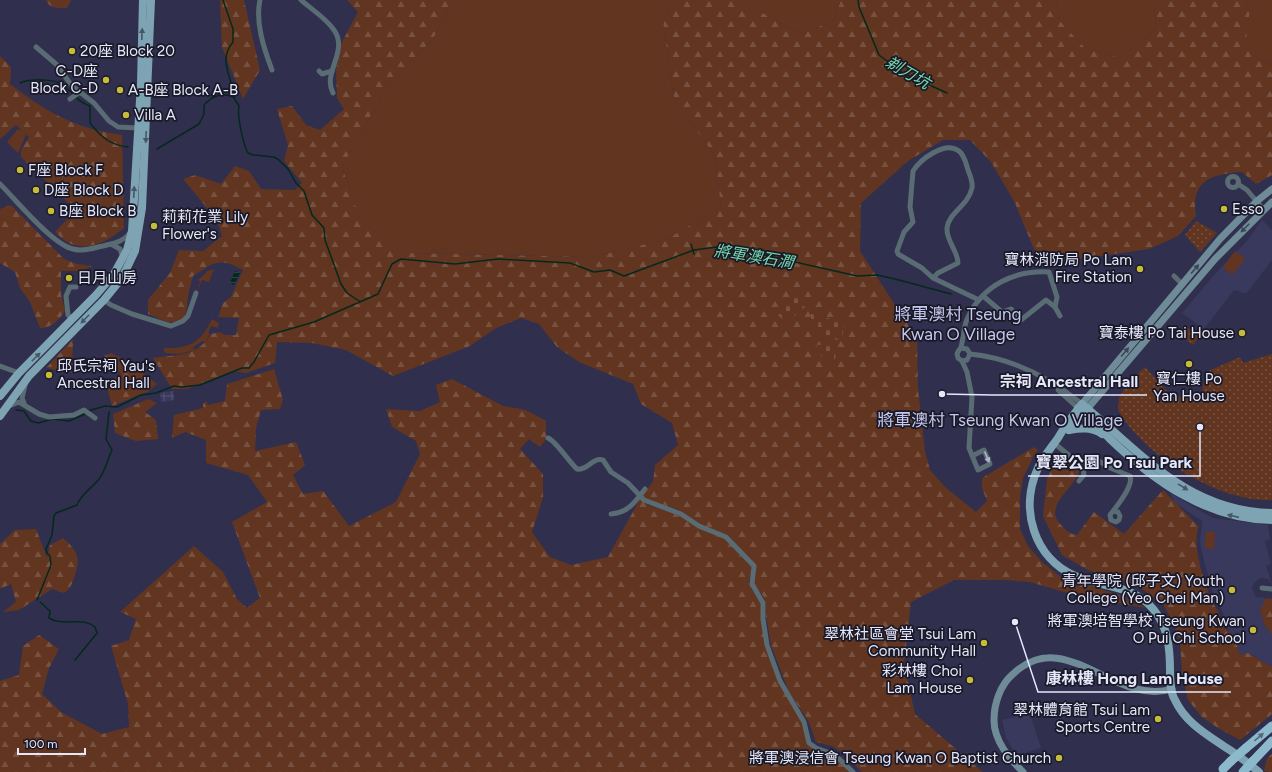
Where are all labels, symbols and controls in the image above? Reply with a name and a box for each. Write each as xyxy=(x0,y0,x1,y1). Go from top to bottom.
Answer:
one-way arrow xyxy=(139,27,145,40)
place label: 20座 Block 20 xyxy=(80,42,175,60)
marker: 20座 Block 20 xyxy=(67,46,77,56)
water label: 剃刀坑 xyxy=(882,52,935,94)
place label: C-D座 Block C-D xyxy=(30,62,98,97)
marker: C-D座 Block C-D xyxy=(101,75,111,85)
place label: A-B座 Block A-B xyxy=(128,81,238,99)
marker: A-B座 Block A-B xyxy=(115,85,125,95)
place label: Villa A xyxy=(134,106,176,124)
marker: Villa A xyxy=(121,110,131,120)
one-way arrow xyxy=(142,131,149,143)
place label: F座 Block F xyxy=(28,161,103,179)
marker: F座 Block F xyxy=(15,165,25,175)
place label: D座 Block D xyxy=(44,181,124,199)
marker: D座 Block D xyxy=(31,185,41,195)
one-way arrow xyxy=(131,186,138,198)
place label: Esso xyxy=(1232,200,1264,218)
place label: B座 Block B xyxy=(59,202,136,220)
marker: Esso xyxy=(1219,204,1229,214)
marker: B座 Block B xyxy=(46,206,56,216)
place label: 莉莉花業 Lily Flower's xyxy=(162,208,248,243)
marker: 莉莉花業 Lily Flower's xyxy=(149,221,159,231)
one-way arrow xyxy=(1240,223,1249,233)
water label: 將軍澳石澗 xyxy=(713,241,797,272)
place label: 寶林消防局 Po Lam Fire Station xyxy=(1004,251,1132,286)
one-way arrow xyxy=(1190,263,1199,274)
marker: 寶林消防局 Po Lam Fire Station xyxy=(1135,264,1145,274)
place label: 日月山房 xyxy=(77,269,137,287)
marker: 日月山房 xyxy=(64,273,74,283)
district label: 將軍澳村 Tseung Kwan O Village xyxy=(895,304,1021,344)
one-way arrow xyxy=(80,314,90,324)
place label: 寶泰樓 Po Tai House xyxy=(1099,324,1234,342)
marker: 寶泰樓 Po Tai House xyxy=(1237,328,1247,338)
one-way arrow xyxy=(1120,346,1129,357)
one-way arrow xyxy=(31,352,40,362)
place label: 邱氏宗祠 Yau's Ancestral Hall xyxy=(57,357,155,392)
marker: 寶仁樓 Po Yan House xyxy=(1184,359,1194,369)
callout: 宗祠 Ancestral Hall xyxy=(992,367,1147,395)
marker: 邱氏宗祠 Yau's Ancestral Hall xyxy=(44,370,54,380)
place label: 寶仁樓 Po Yan House xyxy=(1153,370,1225,405)
text: 宗祠 Ancestral Hall xyxy=(1000,372,1138,391)
district label: 將軍澳村 Tseung Kwan O Village xyxy=(877,410,1123,430)
callout: 寶翠公園 Po Tsui Park xyxy=(1028,448,1200,476)
one-way arrow xyxy=(984,452,990,463)
text: 寶翠公園 Po Tsui Park xyxy=(1036,453,1193,472)
one-way arrow xyxy=(1177,483,1189,490)
one-way arrow xyxy=(1227,513,1239,519)
place label: 青年學院 (邱子文) Youth College (Yeo Chei Man) xyxy=(1062,572,1224,607)
marker: 青年學院 (邱子文) Youth College (Yeo Chei Man) xyxy=(1227,585,1237,595)
place label: 將軍澳培智學校 Tseung Kwan O Pui Chi School xyxy=(1048,612,1245,647)
place label: 翠林社區會堂 Tsui Lam Community Hall xyxy=(824,625,976,660)
marker: 將軍澳培智學校 Tseung Kwan O Pui Chi School xyxy=(1248,625,1258,635)
marker: 翠林社區會堂 Tsui Lam Community Hall xyxy=(979,638,989,648)
place label: 彩林樓 Choi Lam House xyxy=(882,662,962,697)
callout: 康林樓 Hong Lam House xyxy=(1038,664,1231,692)
text: 康林樓 Hong Lam House xyxy=(1045,669,1223,688)
marker: 彩林樓 Choi Lam House xyxy=(965,675,975,685)
place label: 翠林體育館 Tsui Lam Sports Centre xyxy=(1013,701,1150,736)
marker: 翠林體育館 Tsui Lam Sports Centre xyxy=(1153,714,1163,724)
scale bar xyxy=(18,730,85,756)
one-way arrow xyxy=(1254,733,1264,742)
text: 100 m xyxy=(24,737,58,751)
place label: 將軍澳浸信會 Tseung Kwan O Baptist Church xyxy=(749,749,1051,767)
marker: 將軍澳浸信會 Tseung Kwan O Baptist Church xyxy=(1054,753,1064,763)

